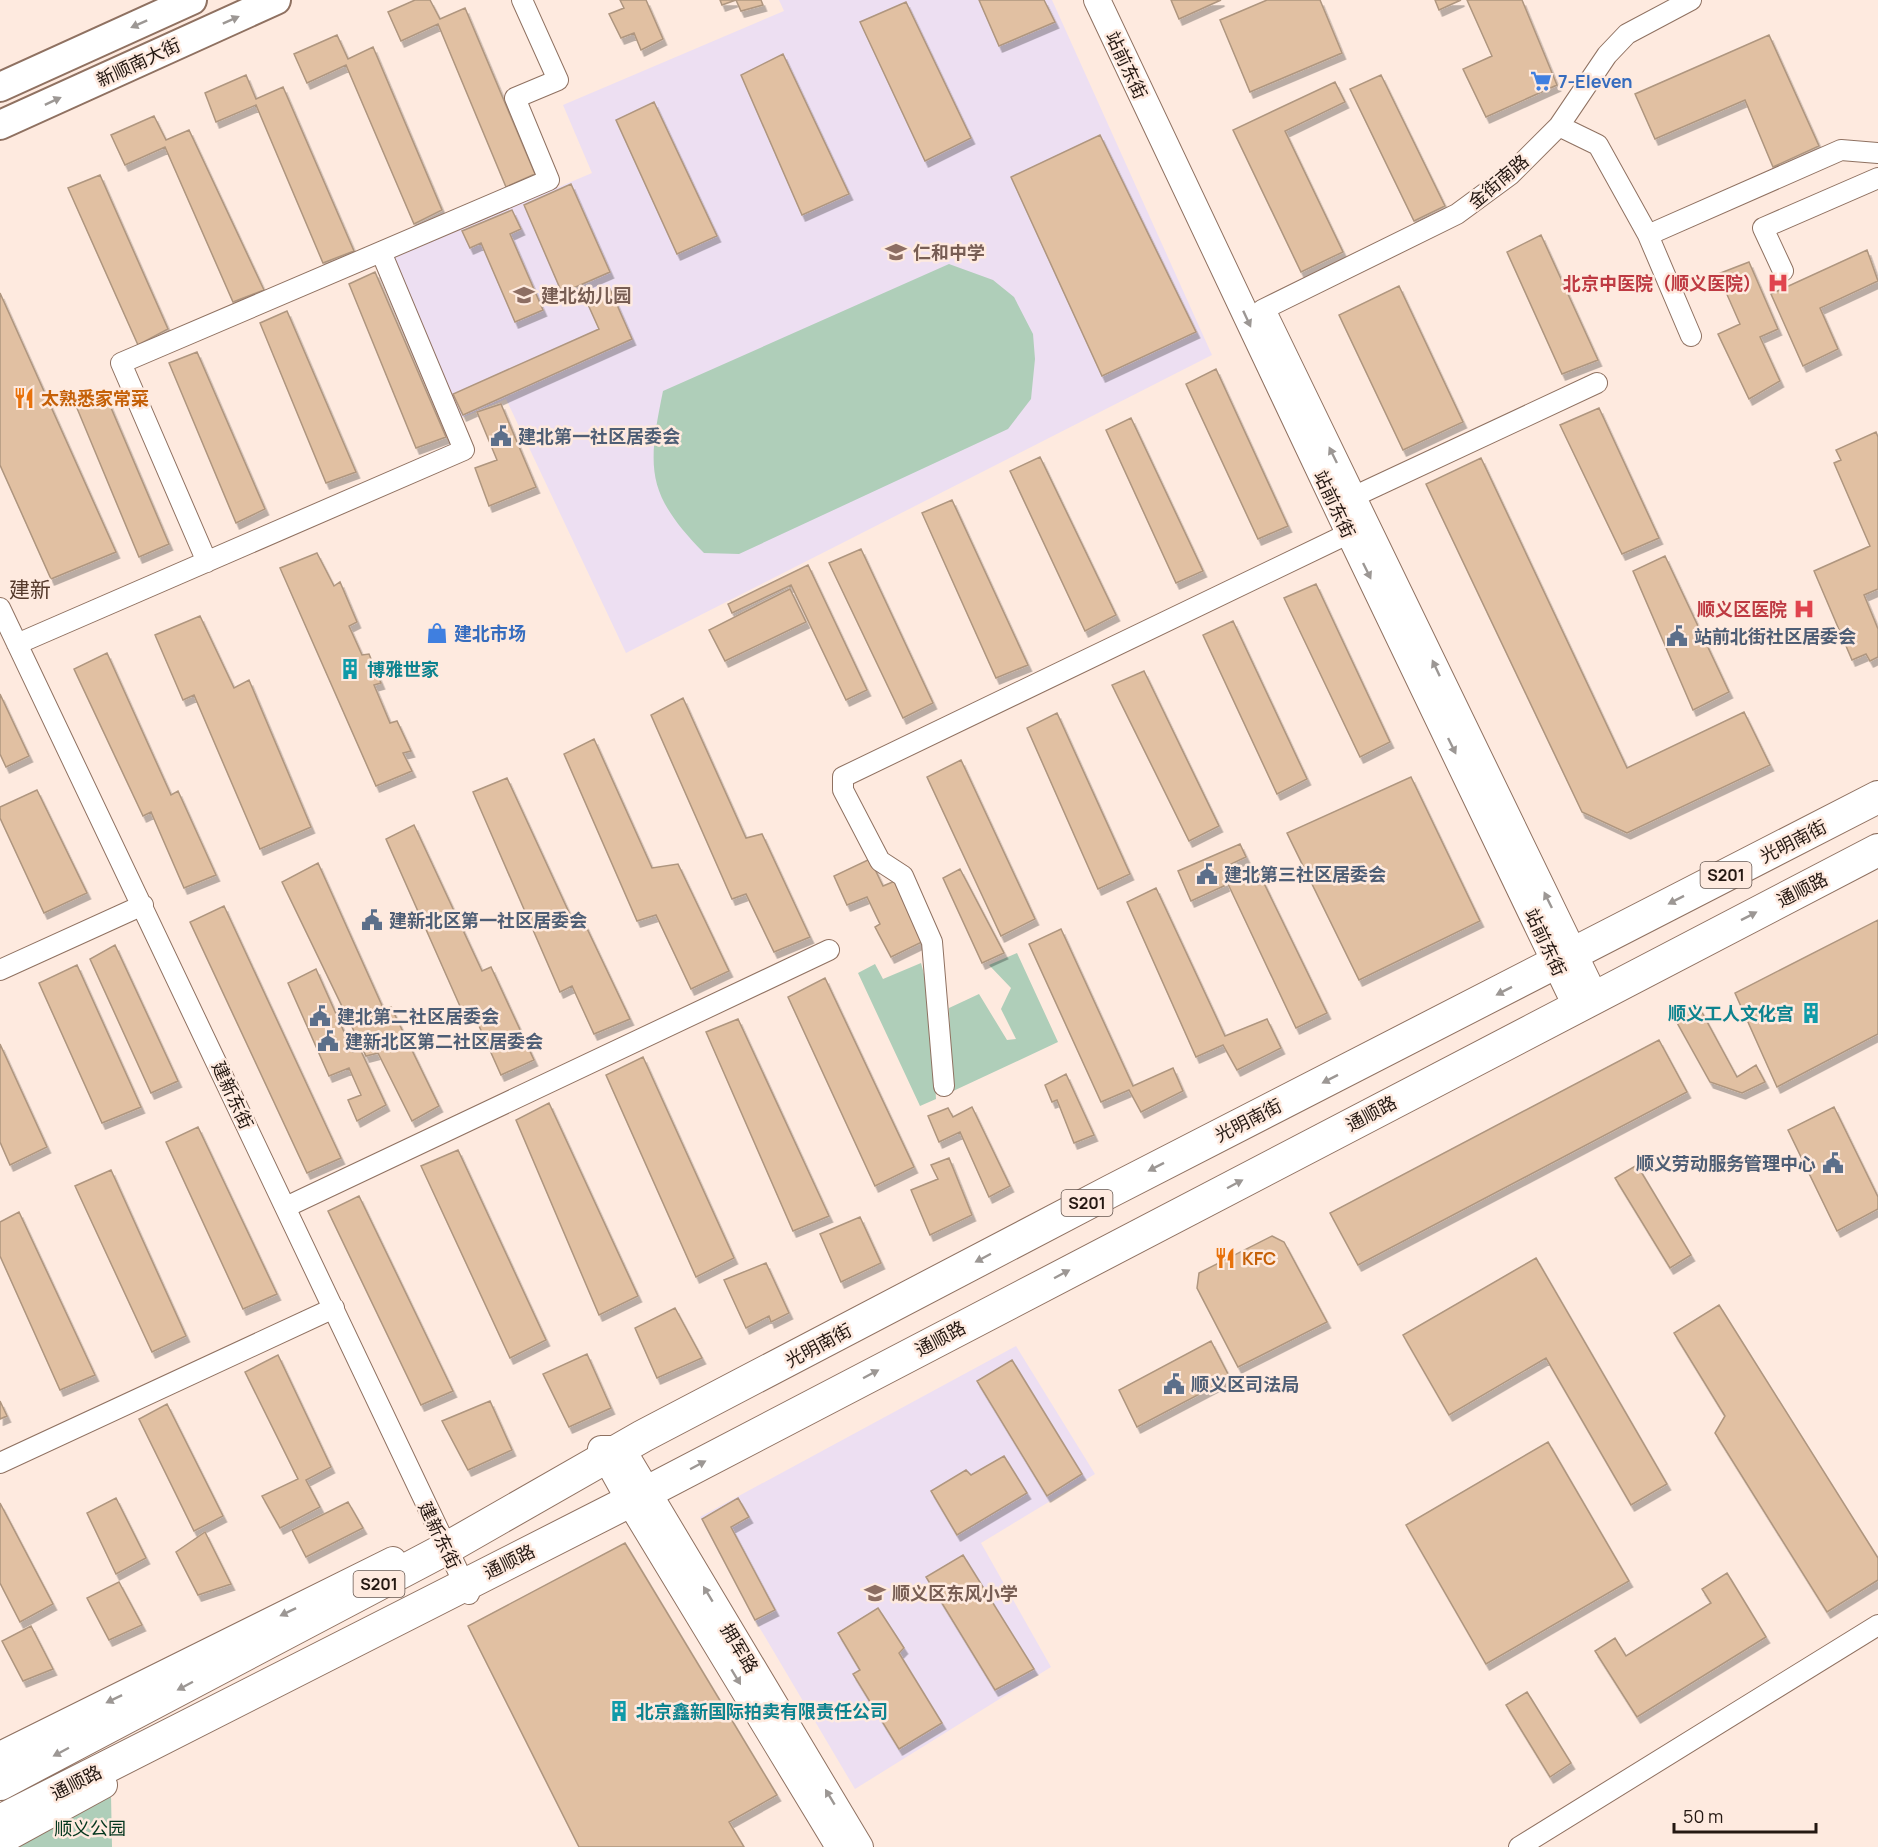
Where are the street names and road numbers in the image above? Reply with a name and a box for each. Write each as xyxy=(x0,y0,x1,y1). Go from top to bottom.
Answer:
street label: 站前东街 xyxy=(1101,27,1153,103)
street label: 新顺南大街 xyxy=(92,32,184,92)
street label: 金街南路 xyxy=(1463,149,1533,213)
street label: 站前东街 xyxy=(1309,466,1361,542)
street label: 光明南街 xyxy=(1755,814,1831,868)
road number: S201 xyxy=(1700,862,1752,888)
street label: 通顺路 xyxy=(1772,866,1832,912)
street label: 站前东街 xyxy=(1520,904,1572,980)
street label: 建新东街 xyxy=(207,1057,259,1133)
street label: 通顺路 xyxy=(1342,1090,1400,1136)
street label: 光明南街 xyxy=(1210,1093,1286,1147)
road number: S201 xyxy=(1062,1190,1112,1216)
street label: 通顺路 xyxy=(911,1315,969,1361)
street label: 光明南街 xyxy=(781,1318,855,1372)
street label: 建新东街 xyxy=(413,1497,467,1573)
street label: 通顺路 xyxy=(479,1538,539,1584)
road number: S201 xyxy=(354,1571,404,1597)
street label: 拥军路 xyxy=(716,1619,764,1677)
street label: 通顺路 xyxy=(46,1759,106,1805)

